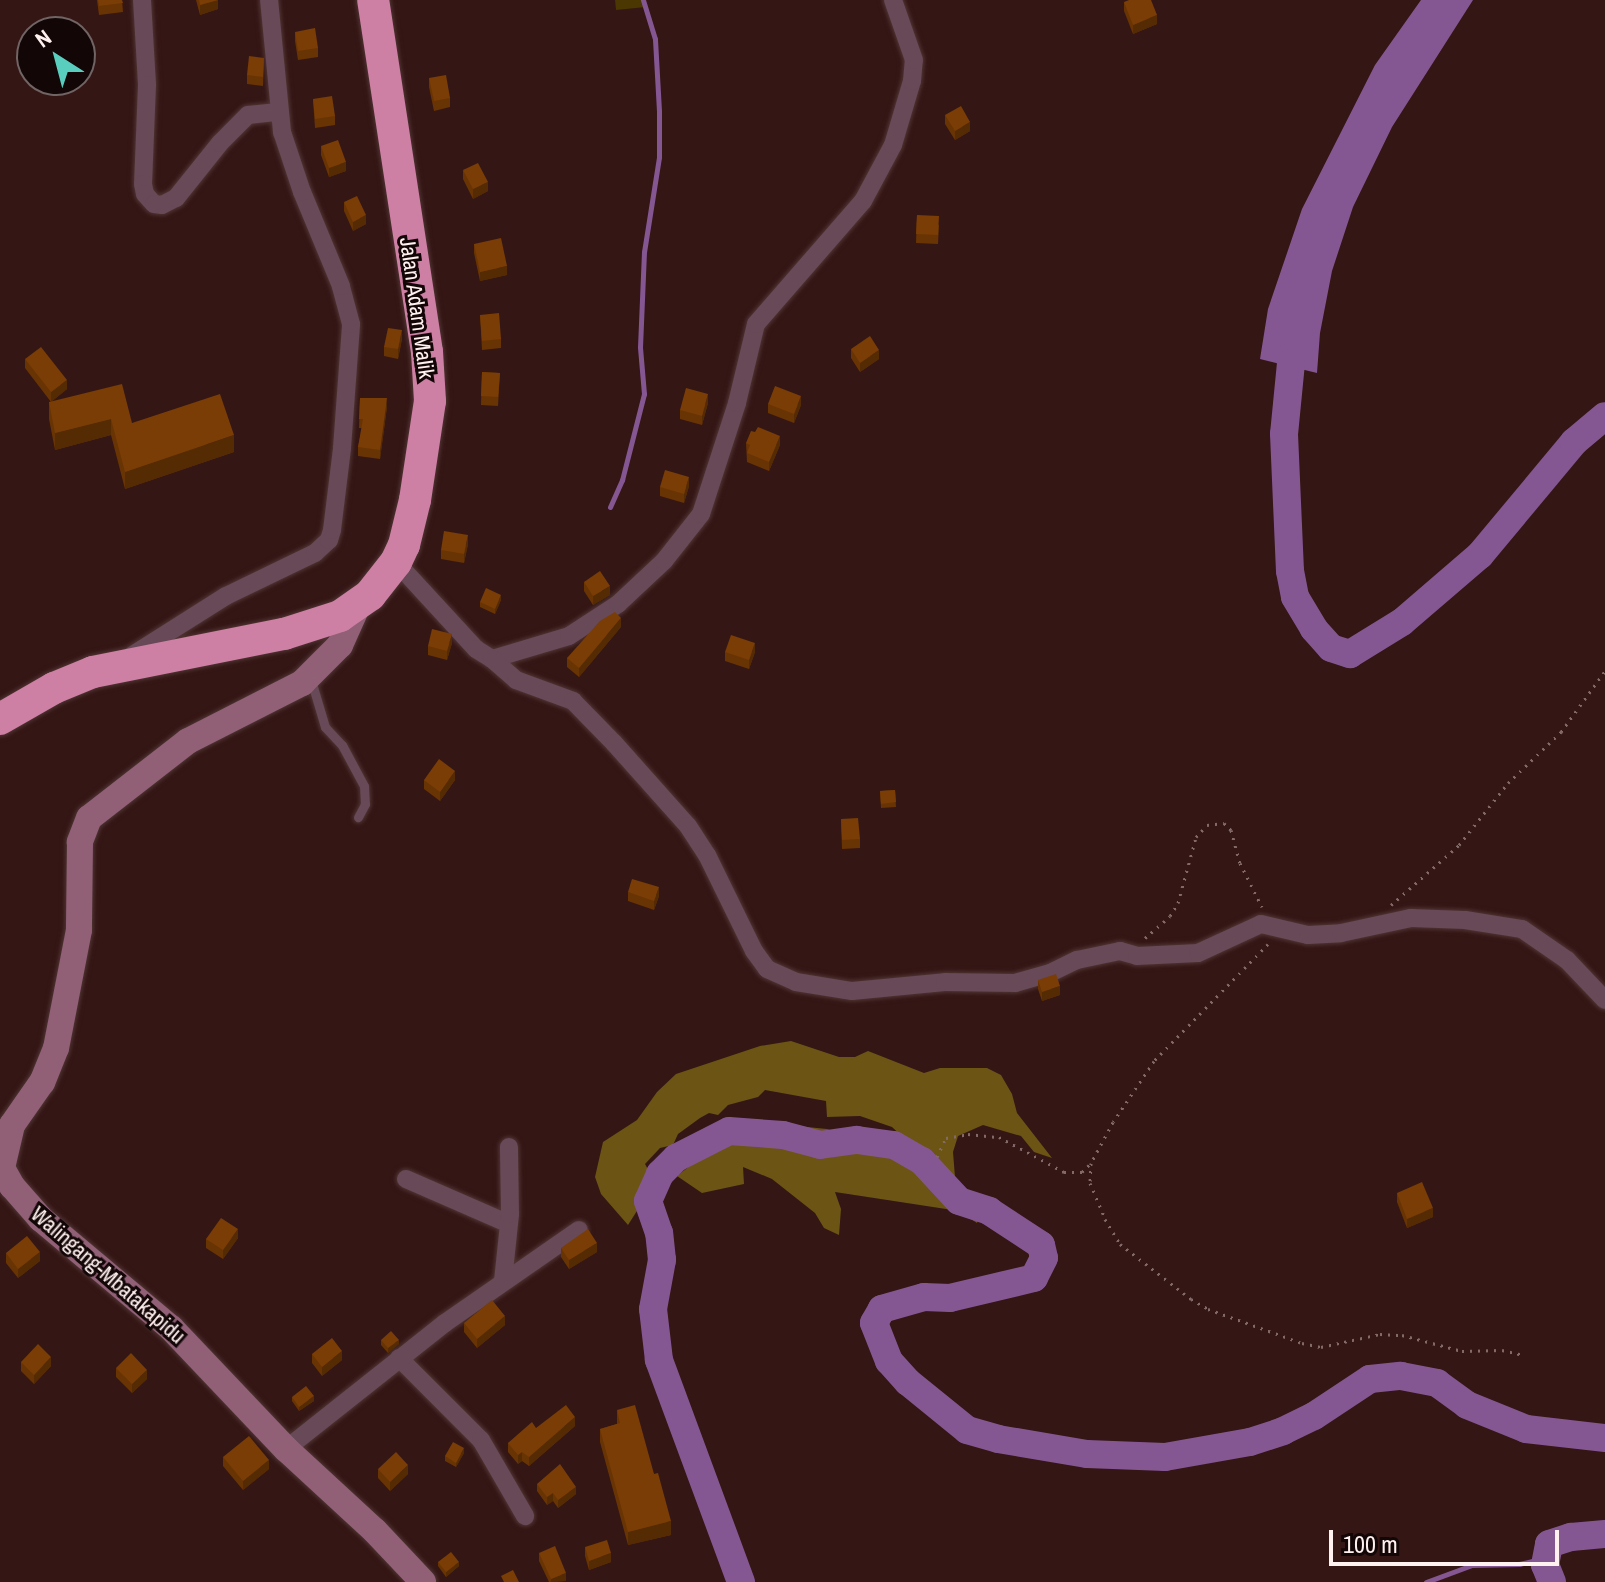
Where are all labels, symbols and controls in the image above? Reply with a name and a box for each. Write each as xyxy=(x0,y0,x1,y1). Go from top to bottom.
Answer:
north arrow xyxy=(16,16,96,96)
text: N xyxy=(29,22,57,54)
street label: Jalan Adam Malik xyxy=(394,235,440,381)
street label: Walingang-Mbatakapidu xyxy=(25,1201,191,1349)
scale bar xyxy=(1333,1514,1563,1564)
text: 100 m xyxy=(1343,1528,1398,1560)

